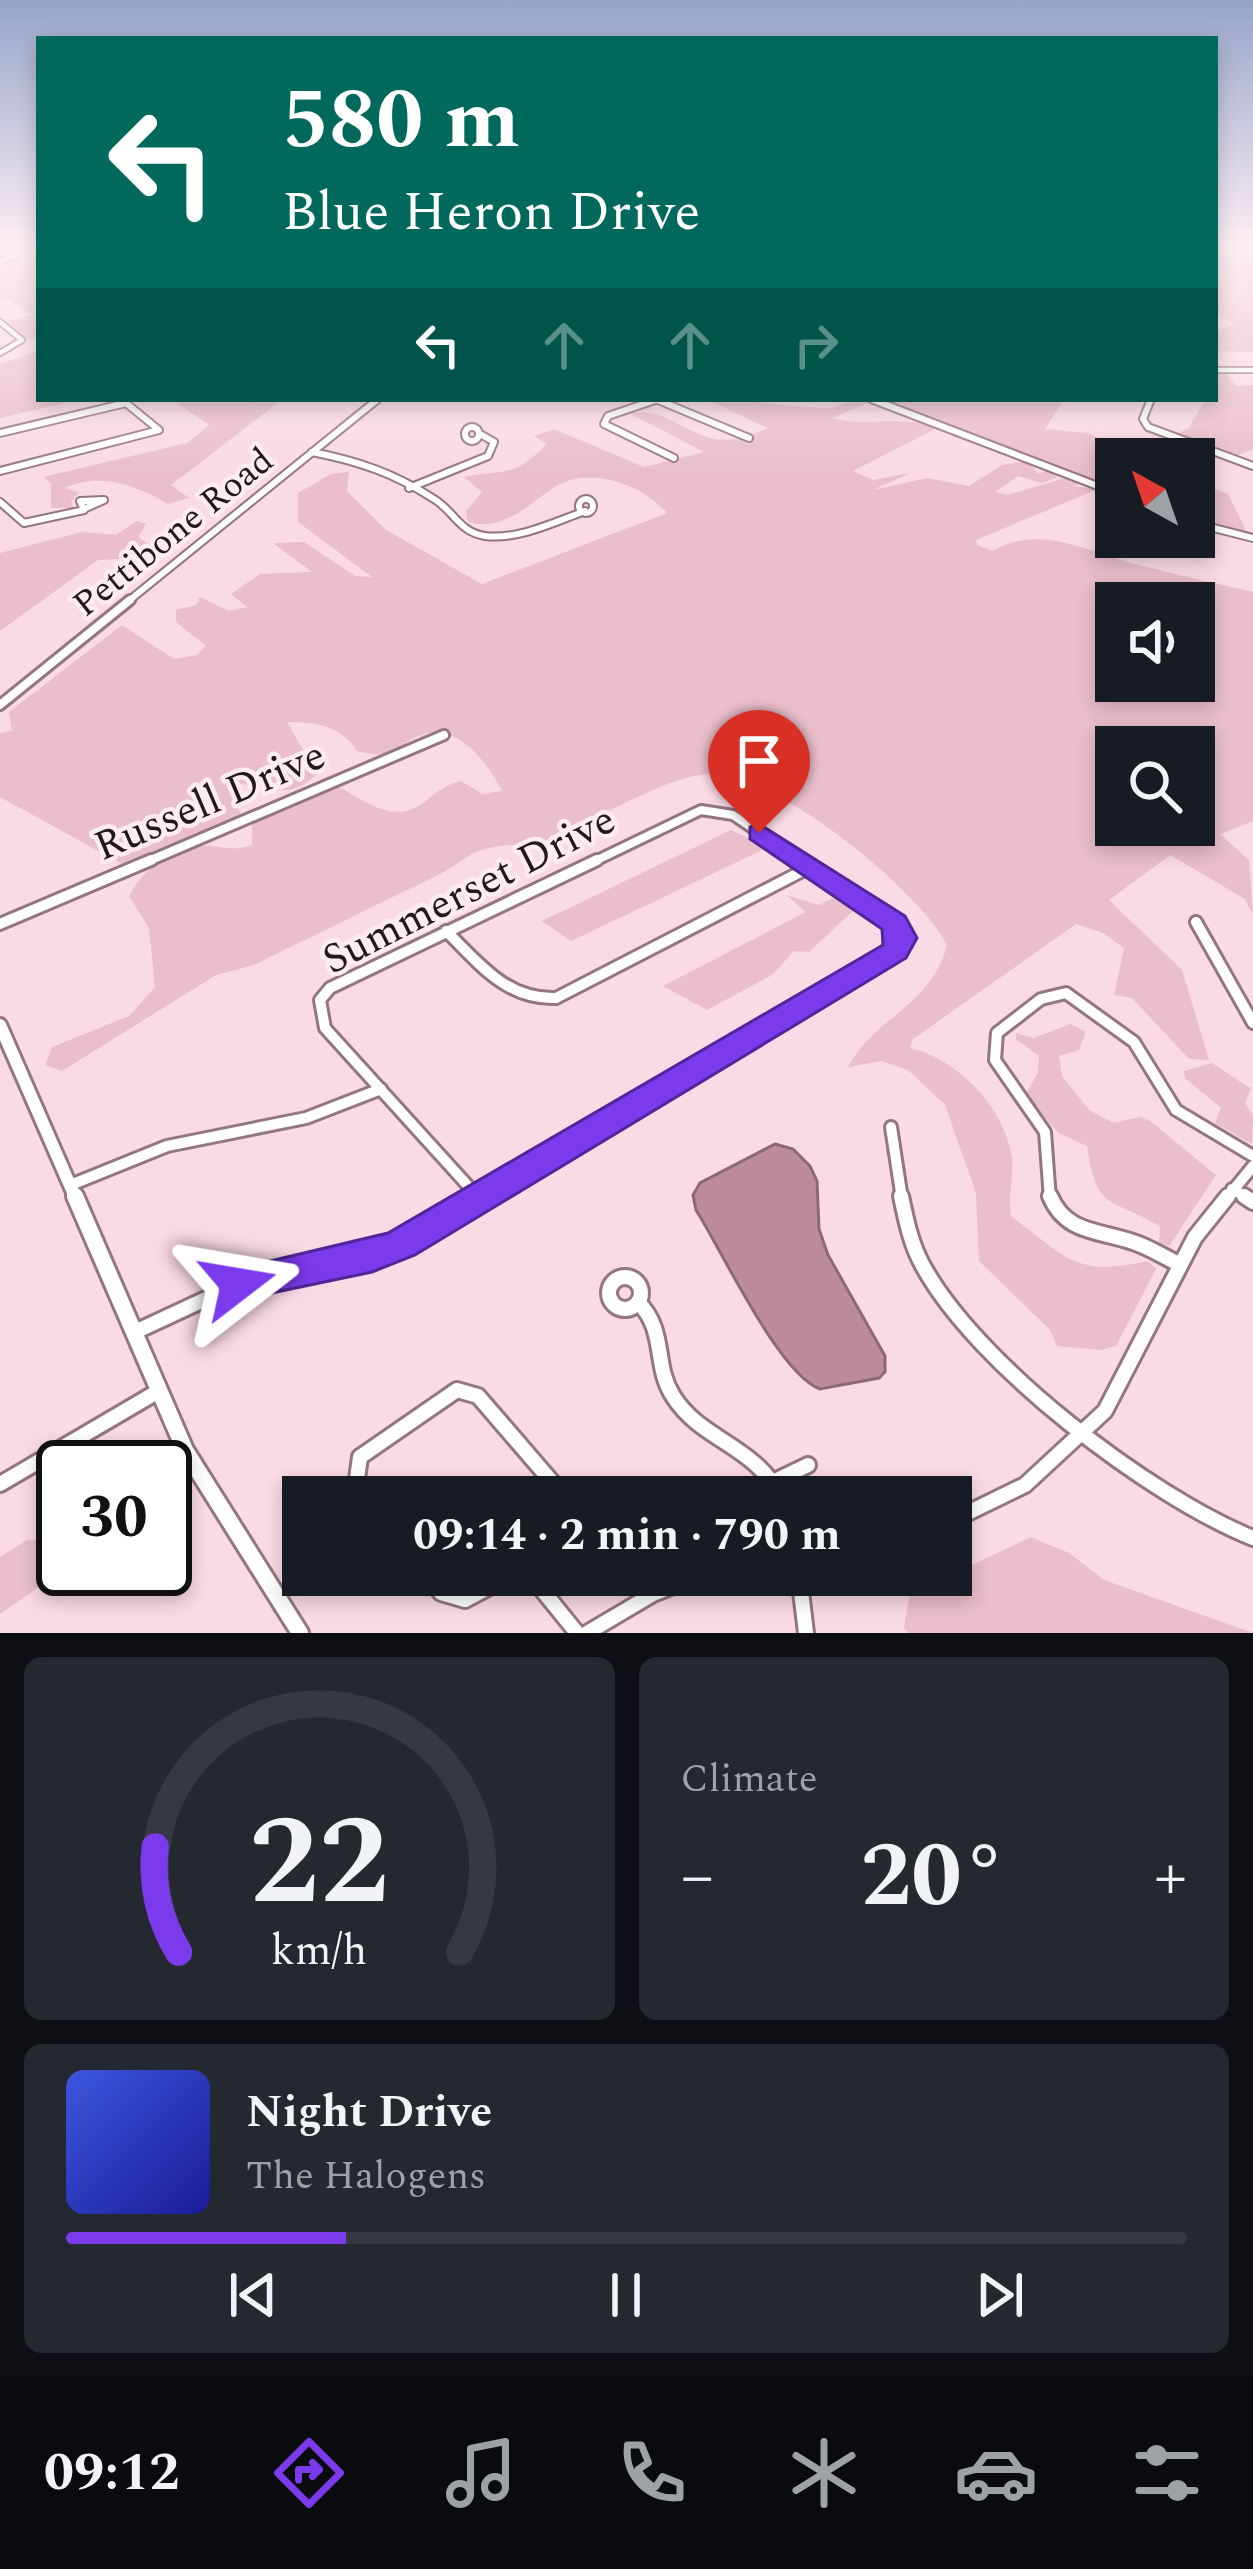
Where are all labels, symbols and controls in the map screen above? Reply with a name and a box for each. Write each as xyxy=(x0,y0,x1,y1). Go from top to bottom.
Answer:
text: 580 m xyxy=(282,57,520,185)
icon: left xyxy=(84,84,240,240)
text: Blue Heron Drive xyxy=(282,172,700,254)
icon: left xyxy=(405,312,471,378)
icon: ahead xyxy=(531,312,597,378)
icon: ahead xyxy=(657,312,723,378)
icon: right xyxy=(783,312,849,378)
street label: Pettibone Road xyxy=(61,435,286,631)
north arrow xyxy=(1095,438,1215,558)
map controls xyxy=(1095,438,1215,846)
button: sound xyxy=(1095,582,1215,702)
pin xyxy=(708,710,810,833)
street label: Russell Drive xyxy=(85,724,335,878)
button: search xyxy=(1095,726,1215,846)
icon: arrive xyxy=(726,728,792,794)
street label: Summerset Drive xyxy=(311,789,627,991)
position arrow xyxy=(175,1221,301,1347)
speed limit sign: 30 xyxy=(36,1440,192,1596)
text: 09:14 · 2 min · 790 m xyxy=(413,1501,841,1570)
text: Climate xyxy=(681,1750,818,1809)
text: 22 xyxy=(249,1769,389,1959)
text: 20° xyxy=(861,1809,1007,1946)
text: − xyxy=(681,1827,714,1928)
text: + xyxy=(1154,1827,1187,1928)
text: km/h xyxy=(271,1918,368,1983)
text: Night Drive xyxy=(246,2078,492,2147)
text: The Halogens xyxy=(246,2147,486,2206)
icon: previous xyxy=(220,2262,286,2328)
icon: pause xyxy=(593,2262,659,2328)
icon: next xyxy=(967,2262,1033,2328)
icon: directions xyxy=(267,2431,351,2515)
icon: music xyxy=(439,2431,523,2515)
icon: phone xyxy=(610,2431,694,2515)
icon: climate xyxy=(782,2431,866,2515)
icon: car xyxy=(954,2431,1038,2515)
icon: filters xyxy=(1125,2431,1209,2515)
text: 09:12 xyxy=(44,2432,179,2514)

